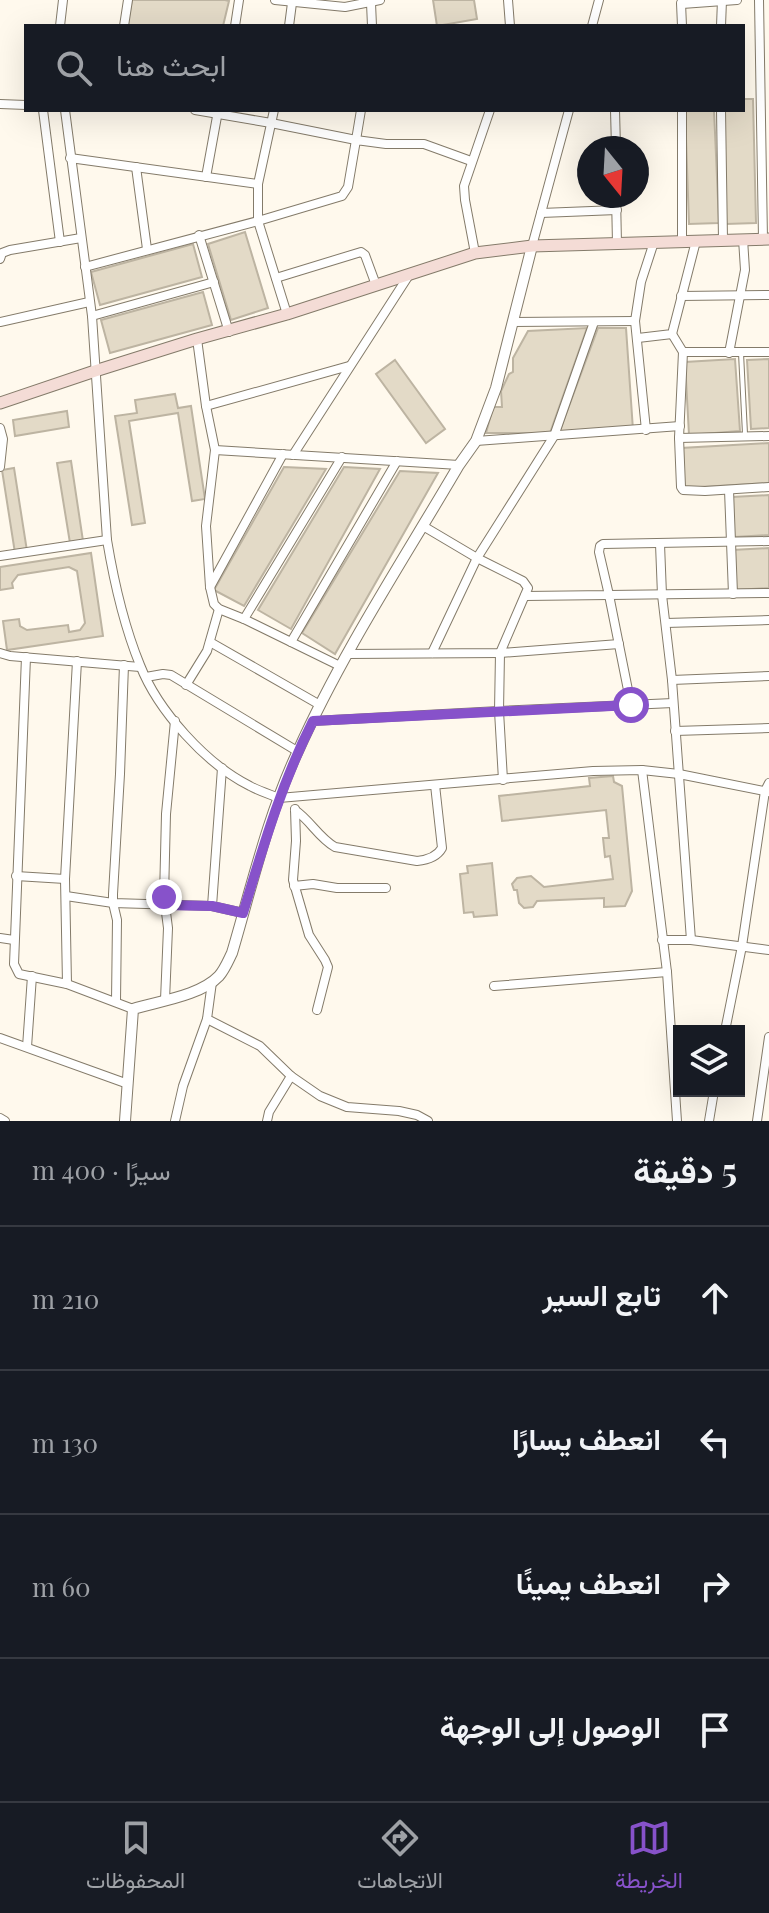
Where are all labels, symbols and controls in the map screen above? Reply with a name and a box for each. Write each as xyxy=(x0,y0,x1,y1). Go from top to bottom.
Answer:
search box xyxy=(24,24,745,112)
text: ابحث هنا xyxy=(116,44,226,84)
icon: search xyxy=(52,46,96,90)
north arrow xyxy=(577,136,649,208)
route start xyxy=(613,687,649,723)
route end xyxy=(146,879,182,915)
map controls xyxy=(673,1025,745,1097)
button: layers xyxy=(673,1025,745,1097)
text: 5 دقيقة xyxy=(633,1146,737,1192)
text: سيرًا · 400 m xyxy=(32,1152,171,1187)
text: تابع السير xyxy=(542,1274,661,1314)
icon: ahead xyxy=(693,1276,737,1320)
text: 210 m xyxy=(32,1281,99,1316)
text: انعطف يسارًا xyxy=(512,1418,661,1458)
icon: left xyxy=(693,1420,737,1464)
text: 130 m xyxy=(32,1425,98,1460)
text: انعطف يمينًا xyxy=(516,1562,661,1602)
icon: right xyxy=(693,1564,737,1608)
text: 60 m xyxy=(32,1569,91,1604)
text: الوصول إلى الوجهة xyxy=(440,1706,661,1746)
icon: arrive xyxy=(693,1708,737,1752)
tab: المحفوظات xyxy=(86,1816,185,1900)
tab: الاتجاهات xyxy=(357,1816,443,1900)
tab: الخريطة xyxy=(615,1816,683,1900)

